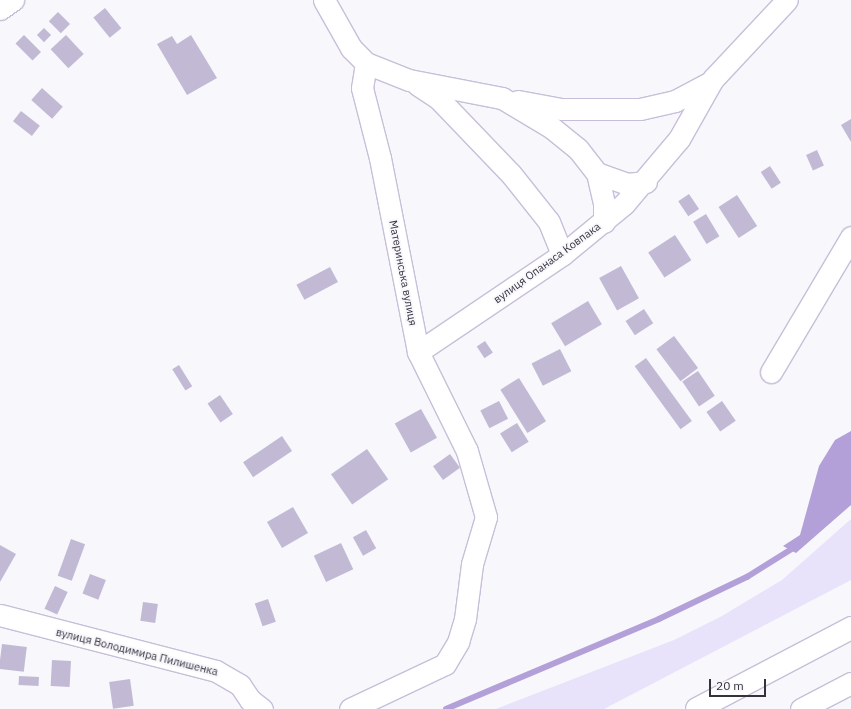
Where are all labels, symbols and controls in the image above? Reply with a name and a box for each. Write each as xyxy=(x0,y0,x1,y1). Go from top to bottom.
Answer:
street label: Материнська вулиця xyxy=(386,219,420,327)
street label: вулиця Опанаса Ковпака xyxy=(491,220,603,306)
street label: вулиця Володимира Пилишенка xyxy=(55,625,219,679)
scale bar xyxy=(711,671,768,697)
text: 20 m xyxy=(716,678,744,693)

